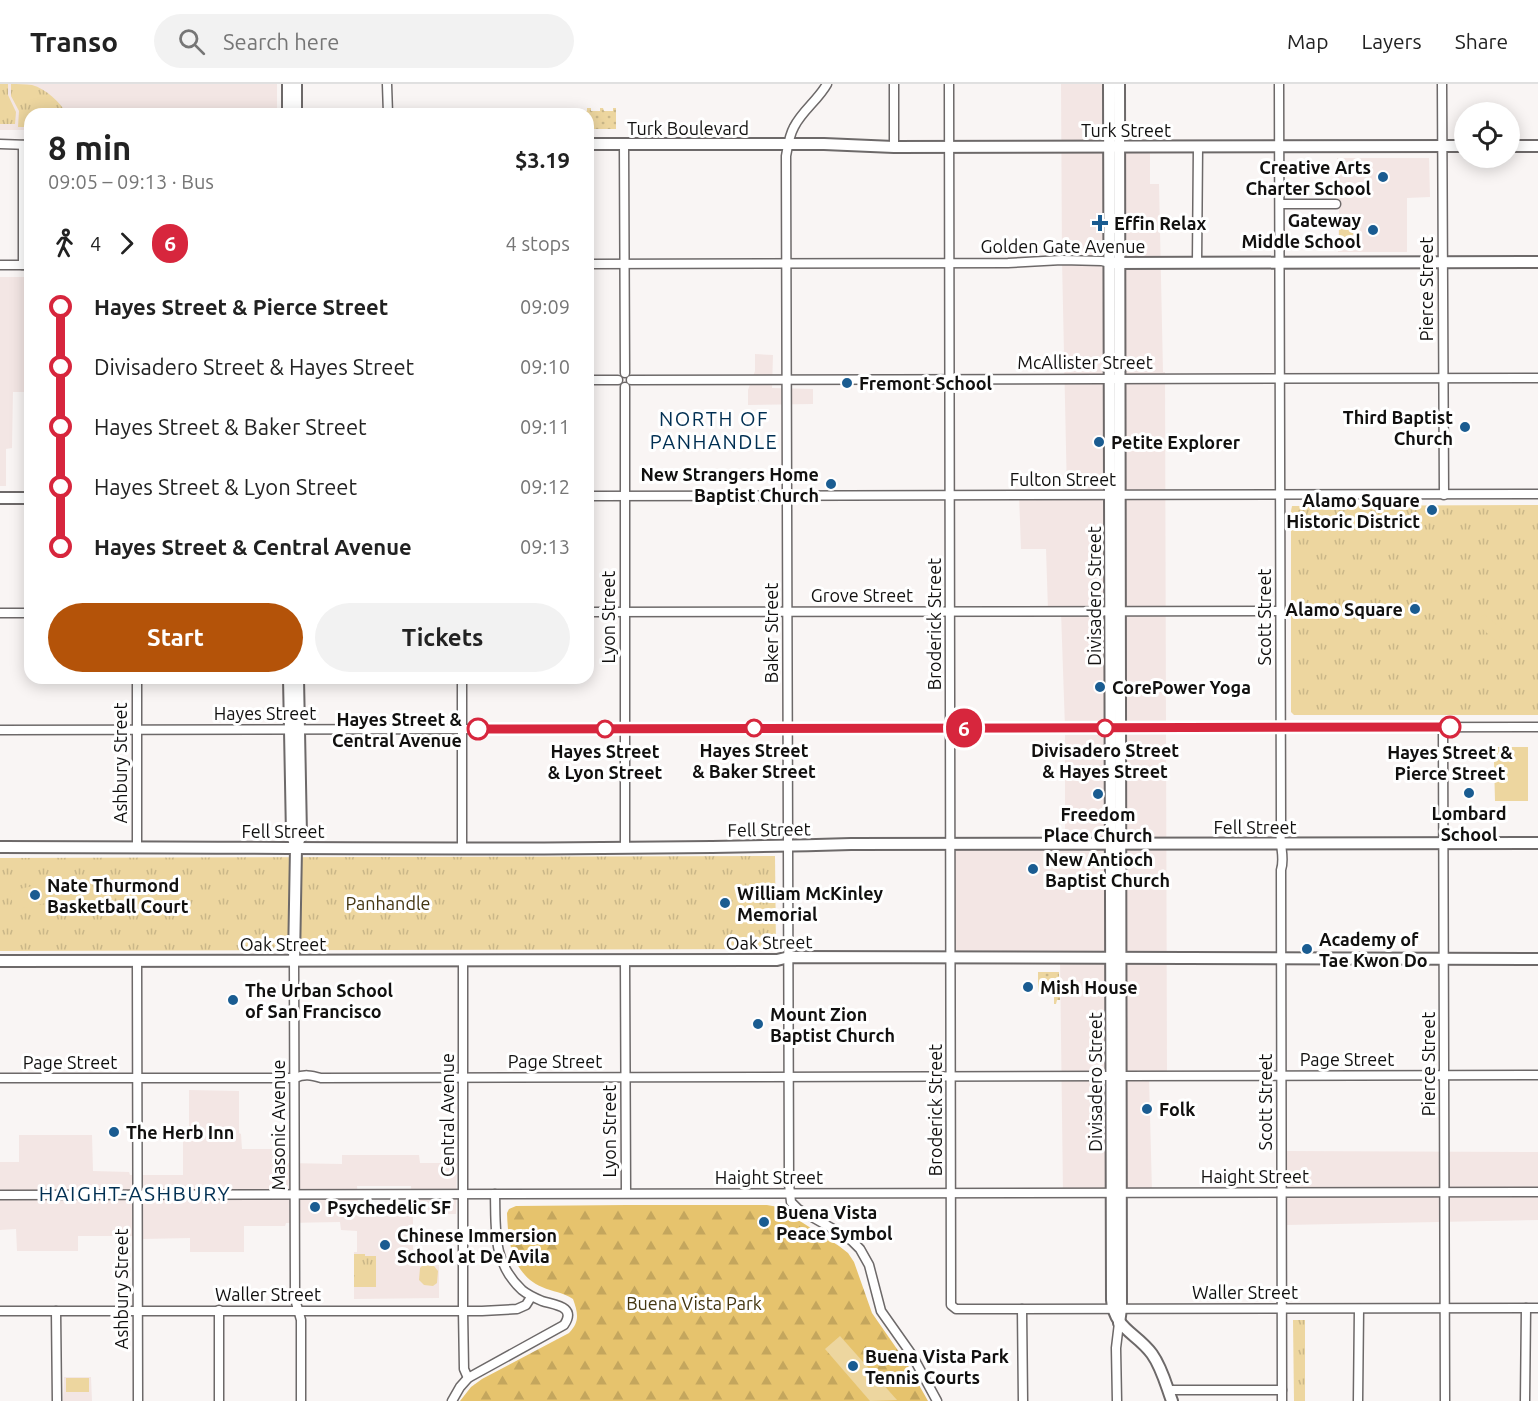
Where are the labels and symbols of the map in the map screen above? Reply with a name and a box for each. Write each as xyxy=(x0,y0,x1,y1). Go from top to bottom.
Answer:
street label: Turk Boulevard xyxy=(627,118,749,138)
street label: Turk Street xyxy=(1081,120,1171,140)
place label: Creative Arts Charter School xyxy=(1246,157,1372,198)
marker: Creative Arts Charter School xyxy=(1376,170,1390,184)
place label: Gateway Middle School xyxy=(1242,210,1362,251)
place label: Effin Relax xyxy=(1114,213,1207,233)
marker: Effin Relax xyxy=(1091,214,1109,232)
marker: Gateway Middle School xyxy=(1366,223,1380,237)
street label: Golden Gate Avenue xyxy=(981,236,1145,256)
street label: Pierce Street xyxy=(1416,237,1436,341)
street label: McAllister Street xyxy=(1017,352,1153,372)
place label: Fremont School xyxy=(859,373,993,393)
marker: Fremont School xyxy=(840,376,854,390)
district label: NORTH OF PANHANDLE xyxy=(650,407,778,453)
place label: Third Baptist Church xyxy=(1343,407,1453,448)
marker: Third Baptist Church xyxy=(1458,420,1472,434)
place label: Petite Explorer xyxy=(1111,432,1241,452)
marker: Petite Explorer xyxy=(1092,435,1106,449)
place label: New Strangers Home Baptist Church xyxy=(640,464,819,505)
street label: Fulton Street xyxy=(1010,469,1116,489)
marker: New Strangers Home Baptist Church xyxy=(824,477,838,491)
place label: Alamo Square Historic District xyxy=(1286,490,1420,531)
marker: Alamo Square Historic District xyxy=(1425,503,1439,517)
street label: Divisadero Street xyxy=(1084,526,1104,666)
street label: Broderick Street xyxy=(924,558,944,690)
street label: Scott Street xyxy=(1254,569,1274,665)
street label: Lyon Street xyxy=(598,571,618,663)
street label: Baker Street xyxy=(761,583,781,683)
street label: Grove Street xyxy=(811,585,913,605)
place label: Alamo Square xyxy=(1285,599,1403,619)
marker: Alamo Square xyxy=(1408,602,1422,616)
place label: CorePower Yoga xyxy=(1112,677,1251,697)
marker: CorePower Yoga xyxy=(1093,680,1107,694)
street label: Ashbury Street xyxy=(110,702,130,824)
street label: Hayes Street xyxy=(214,703,316,723)
line badge: 6 xyxy=(944,708,984,748)
place label: Hayes Street & Central Avenue xyxy=(332,709,463,750)
marker: Hayes Street & Pierce Street xyxy=(1439,716,1461,738)
marker: Hayes Street & Central Avenue xyxy=(467,718,489,740)
marker: Hayes Street & Baker Street xyxy=(745,719,763,737)
marker: Divisadero Street & Hayes Street xyxy=(1096,719,1114,737)
marker: Hayes Street & Lyon Street xyxy=(596,720,614,738)
place label: Hayes Street & Baker Street xyxy=(692,740,816,781)
place label: Divisadero Street & Hayes Street xyxy=(1031,740,1179,781)
place label: Hayes Street & Lyon Street xyxy=(548,741,663,782)
place label: Hayes Street & Pierce Street xyxy=(1387,742,1513,783)
marker: Lombard School xyxy=(1462,786,1476,800)
marker: Freedom Place Church xyxy=(1091,787,1105,801)
place label: Lombard School xyxy=(1432,803,1506,844)
place label: Freedom Place Church xyxy=(1043,804,1153,845)
street label: Fell Street xyxy=(1213,817,1297,837)
street label: Fell Street xyxy=(727,818,811,840)
street label: Fell Street xyxy=(241,821,325,841)
place label: New Antioch Baptist Church xyxy=(1045,849,1170,890)
marker: New Antioch Baptist Church xyxy=(1026,862,1040,876)
place label: Nate Thurmond Basketball Court xyxy=(47,875,189,916)
place label: William McKinley Memorial xyxy=(737,883,884,924)
marker: Nate Thurmond Basketball Court xyxy=(28,888,42,902)
park label: Panhandle xyxy=(345,893,431,913)
marker: William McKinley Memorial xyxy=(718,896,732,910)
place label: Academy of Tae Kwon Do xyxy=(1319,929,1428,970)
street label: Oak Street xyxy=(725,931,813,953)
street label: Oak Street xyxy=(240,934,326,954)
marker: Academy of Tae Kwon Do xyxy=(1300,942,1314,956)
place label: Mish House xyxy=(1040,977,1138,997)
place label: The Urban School of San Francisco xyxy=(245,980,394,1021)
marker: Mish House xyxy=(1021,980,1035,994)
marker: The Urban School of San Francisco xyxy=(226,993,240,1007)
place label: Mount Zion Baptist Church xyxy=(770,1004,895,1045)
street label: Divisadero Street xyxy=(1085,1012,1105,1152)
street label: Pierce Street xyxy=(1418,1012,1438,1116)
marker: Mount Zion Baptist Church xyxy=(751,1017,765,1031)
street label: Broderick Street xyxy=(925,1044,945,1176)
street label: Page Street xyxy=(1300,1049,1394,1069)
street label: Page Street xyxy=(508,1051,602,1071)
street label: Page Street xyxy=(23,1052,117,1072)
street label: Central Avenue xyxy=(437,1053,457,1177)
street label: Scott Street xyxy=(1255,1054,1275,1150)
street label: Masonic Avenue xyxy=(268,1059,288,1191)
street label: Lyon Street xyxy=(599,1085,619,1177)
place label: Folk xyxy=(1159,1099,1195,1119)
marker: Folk xyxy=(1140,1102,1154,1116)
place label: The Herb Inn xyxy=(126,1122,234,1142)
marker: The Herb Inn xyxy=(107,1125,121,1139)
street label: Haight Street xyxy=(1201,1166,1309,1186)
street label: Haight Street xyxy=(715,1167,823,1187)
district label: HAIGHT-ASHBURY xyxy=(39,1181,231,1205)
place label: Psychedelic SF xyxy=(327,1197,451,1217)
marker: Psychedelic SF xyxy=(308,1200,322,1214)
place label: Buena Vista Peace Symbol xyxy=(776,1202,893,1243)
marker: Buena Vista Peace Symbol xyxy=(757,1215,771,1229)
place label: Chinese Immersion School at De Avila xyxy=(397,1225,557,1266)
street label: Ashbury Street xyxy=(111,1228,131,1350)
marker: Chinese Immersion School at De Avila xyxy=(378,1238,392,1252)
street label: Waller Street xyxy=(1192,1282,1298,1302)
street label: Waller Street xyxy=(215,1284,321,1304)
park label: Buena Vista Park xyxy=(626,1293,762,1313)
place label: Buena Vista Park Tennis Courts xyxy=(865,1346,1009,1387)
marker: Buena Vista Park Tennis Courts xyxy=(846,1359,860,1373)

